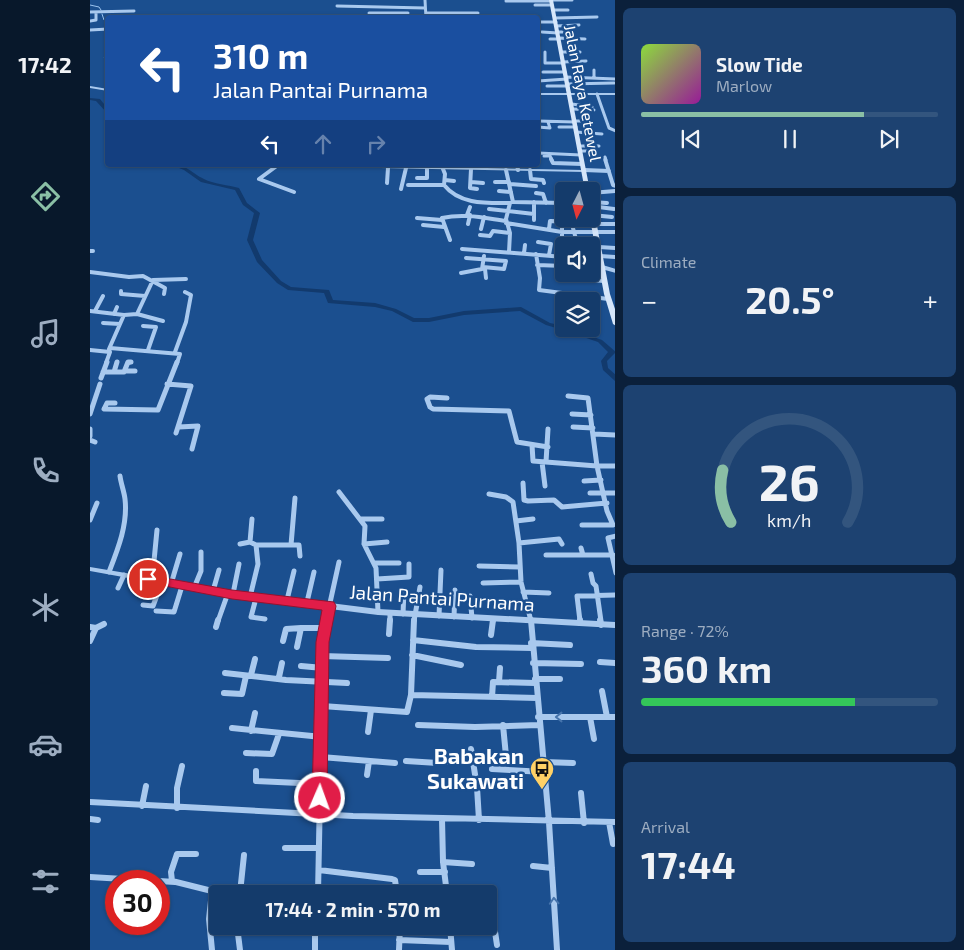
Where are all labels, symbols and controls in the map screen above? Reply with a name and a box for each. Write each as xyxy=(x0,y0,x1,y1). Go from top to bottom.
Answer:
street label: Jalan Raya Ketewel xyxy=(561,23,606,163)
text: 310 m xyxy=(213,34,308,76)
icon: left xyxy=(130,35,195,100)
text: 17:42 xyxy=(18,51,72,77)
text: Slow Tide xyxy=(716,53,803,76)
text: Jalan Pantai Purnama xyxy=(213,76,428,102)
text: Marlow xyxy=(716,76,772,95)
icon: previous xyxy=(677,125,705,153)
icon: pause xyxy=(776,125,804,153)
icon: next xyxy=(875,125,903,153)
icon: left xyxy=(256,130,284,158)
icon: ahead xyxy=(309,130,337,158)
icon: right xyxy=(362,130,390,158)
icon: directions xyxy=(28,179,63,214)
north arrow xyxy=(555,182,600,228)
map controls xyxy=(555,182,600,337)
button: sound xyxy=(555,237,600,282)
text: Climate xyxy=(641,252,696,271)
text: 20.5° xyxy=(745,276,835,322)
text: − xyxy=(641,283,657,317)
text: + xyxy=(923,283,938,317)
button: layers xyxy=(555,292,600,337)
icon: music xyxy=(28,316,63,351)
text: 26 xyxy=(759,449,820,511)
icon: phone xyxy=(28,453,63,488)
text: km/h xyxy=(767,509,812,531)
pin xyxy=(127,558,169,600)
icon: arrive xyxy=(134,565,162,593)
street label: Jalan Pantai Purnama xyxy=(349,580,535,615)
icon: climate xyxy=(28,590,63,625)
text: Range · 72% xyxy=(641,621,729,640)
text: 360 km xyxy=(641,645,772,691)
one-way arrow xyxy=(555,712,562,722)
icon: car xyxy=(28,727,63,762)
place label: Babakan Sukawati xyxy=(427,742,524,793)
bus stop icon: Babakan Sukawati xyxy=(529,756,555,790)
position arrow xyxy=(293,771,345,823)
text: Arrival xyxy=(641,817,690,836)
text: 17:44 xyxy=(641,841,736,887)
icon: filters xyxy=(28,864,63,899)
speed limit sign: 30 xyxy=(105,870,170,935)
one-way arrow xyxy=(548,897,559,905)
text: 17:44 · 2 min · 570 m xyxy=(265,898,441,921)

